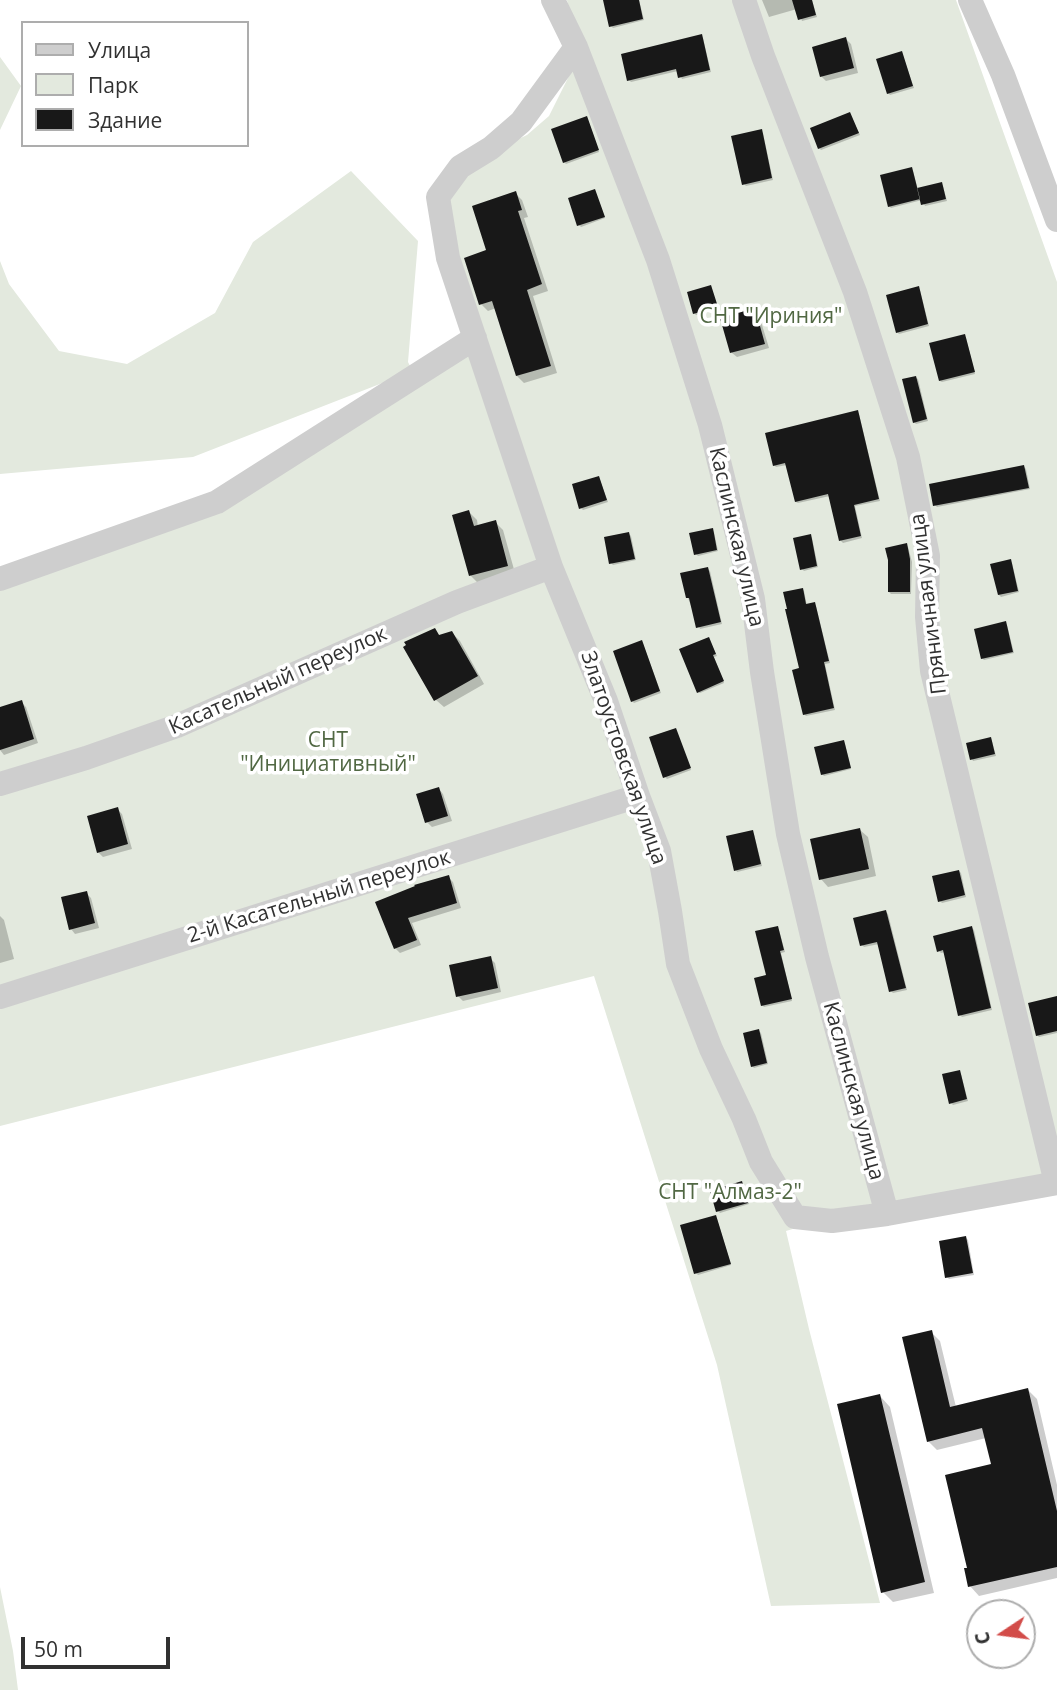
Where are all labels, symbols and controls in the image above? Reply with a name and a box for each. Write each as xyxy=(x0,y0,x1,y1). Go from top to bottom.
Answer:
legend xyxy=(21,21,248,147)
text: Улица xyxy=(88,36,151,64)
text: Парк xyxy=(88,71,139,99)
text: Здание xyxy=(88,106,162,134)
park label: СНТ "Ириния" xyxy=(700,304,842,330)
street label: Каслинская улица xyxy=(703,445,769,629)
street label: Пряничная улица xyxy=(905,512,953,696)
street label: Касательный переулок xyxy=(165,621,391,741)
street label: Златоустовская улица xyxy=(575,648,671,868)
park label: СНТ "Инициативный" xyxy=(240,728,416,778)
street label: 2-й Касательный переулок xyxy=(185,845,453,949)
street label: Каслинская улица xyxy=(817,999,889,1183)
park label: СНТ "Алмаз-2" xyxy=(658,1180,802,1206)
north arrow xyxy=(966,1599,1036,1669)
scale bar xyxy=(24,1624,173,1668)
text: С xyxy=(968,1629,997,1647)
text: 50 m xyxy=(34,1635,83,1663)

